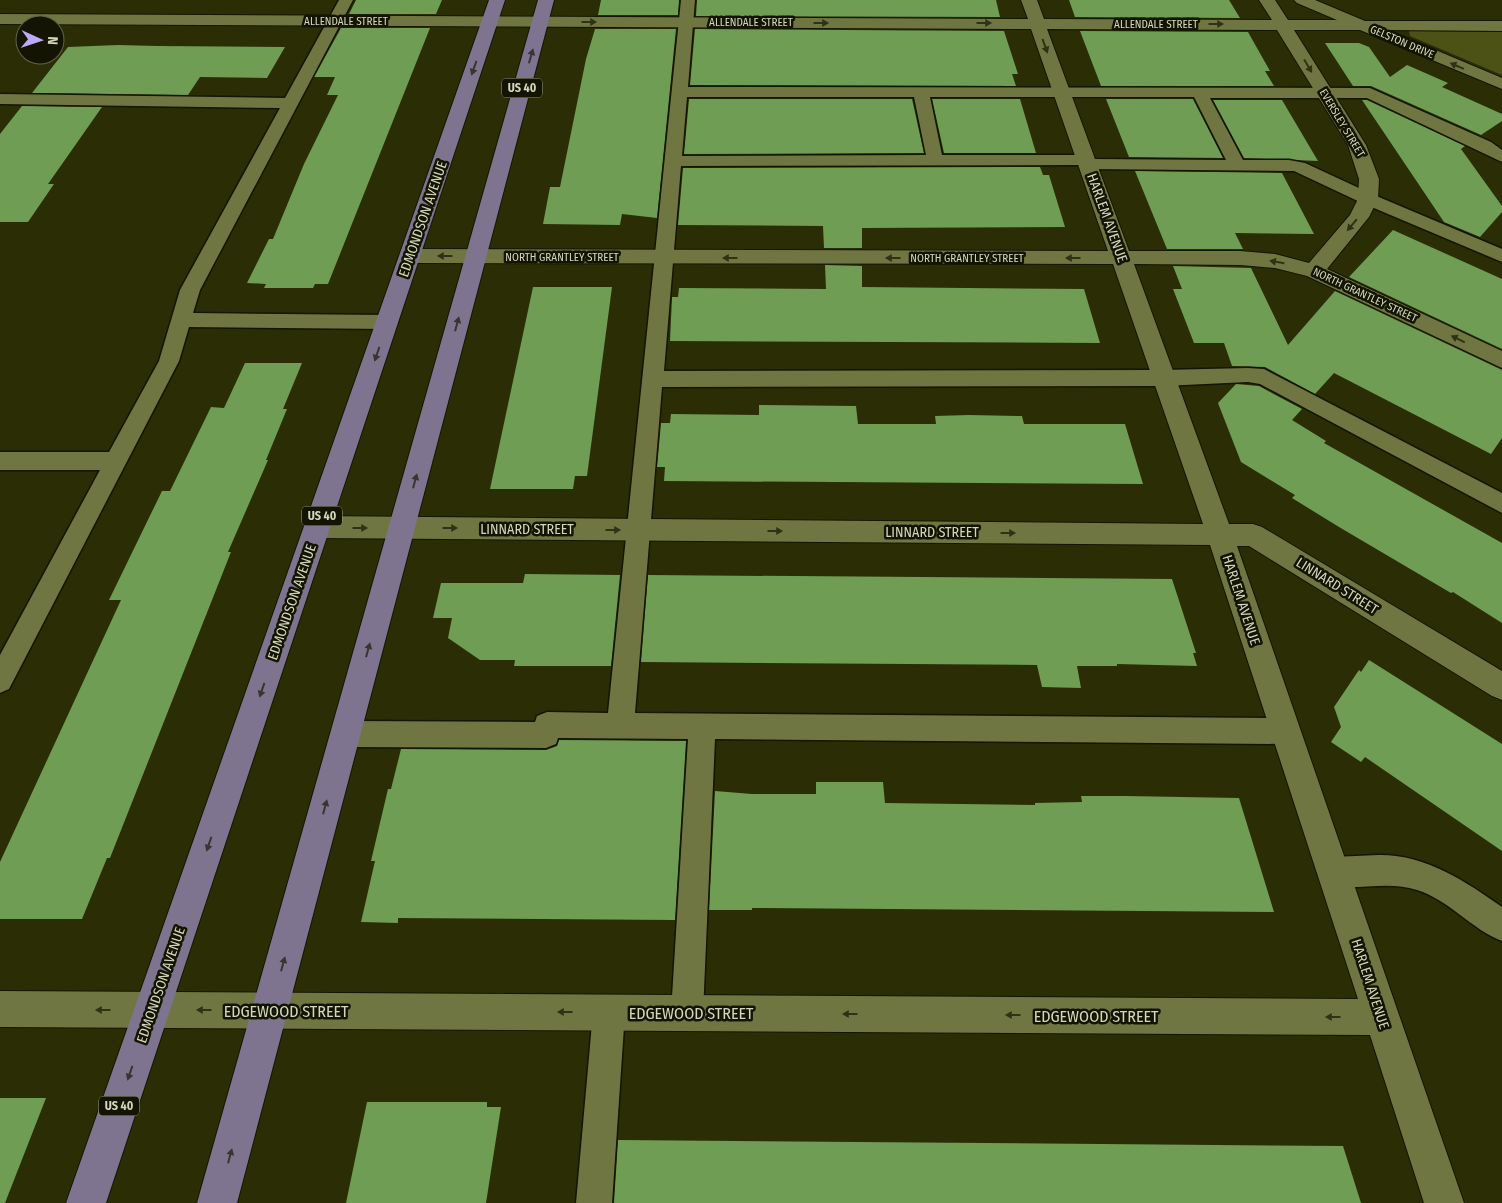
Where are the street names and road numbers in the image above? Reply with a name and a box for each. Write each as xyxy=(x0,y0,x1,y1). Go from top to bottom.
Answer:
street label: ALLENDALE STREET xyxy=(304,15,389,28)
street label: ALLENDALE STREET xyxy=(709,16,794,29)
street label: ALLENDALE STREET xyxy=(1114,18,1199,31)
street label: GELSTON DRIVE xyxy=(1368,23,1436,61)
road number: US 40 xyxy=(502,78,542,98)
street label: EVERSLEY STREET xyxy=(1317,87,1368,160)
street label: EDMONDSON AVENUE xyxy=(395,158,451,279)
street label: HARLEM AVENUE xyxy=(1083,171,1131,265)
street label: NORTH GRANTLEY STREET xyxy=(505,251,620,264)
street label: NORTH GRANTLEY STREET xyxy=(910,252,1025,265)
street label: NORTH GRANTLEY STREET xyxy=(1311,265,1420,325)
road number: US 40 xyxy=(302,506,342,526)
street label: LINNARD STREET xyxy=(480,521,574,538)
street label: LINNARD STREET xyxy=(885,524,979,541)
street label: EDMONDSON AVENUE xyxy=(264,541,320,662)
street label: HARLEM AVENUE xyxy=(1218,553,1264,648)
street label: LINNARD STREET xyxy=(1293,554,1382,618)
street label: EDMONDSON AVENUE xyxy=(133,924,189,1045)
street label: HARLEM AVENUE xyxy=(1347,937,1393,1032)
street label: EDGEWOOD STREET xyxy=(224,1002,349,1021)
street label: EDGEWOOD STREET xyxy=(629,1004,754,1023)
street label: EDGEWOOD STREET xyxy=(1034,1007,1159,1026)
road number: US 40 xyxy=(99,1096,139,1116)

